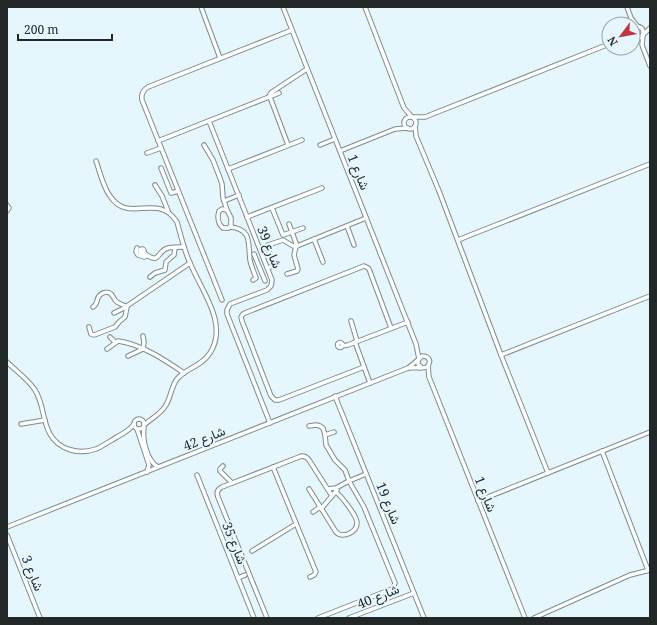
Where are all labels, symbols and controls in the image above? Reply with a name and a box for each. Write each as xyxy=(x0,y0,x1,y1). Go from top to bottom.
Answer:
scale bar xyxy=(18,16,112,42)
north arrow xyxy=(601,16,641,56)
text: 200 m xyxy=(24,21,59,38)
text: N xyxy=(603,34,621,49)
street label: شارع 1 xyxy=(343,152,374,193)
street label: شارع 39 xyxy=(252,223,287,271)
street label: شارع 42 xyxy=(180,421,228,456)
street label: شارع 1 xyxy=(470,474,501,515)
street label: شارع 19 xyxy=(371,479,406,527)
street label: شارع 35 xyxy=(217,519,252,567)
street label: شارع 3 xyxy=(17,553,48,594)
street label: شارع 40 xyxy=(354,579,402,614)

